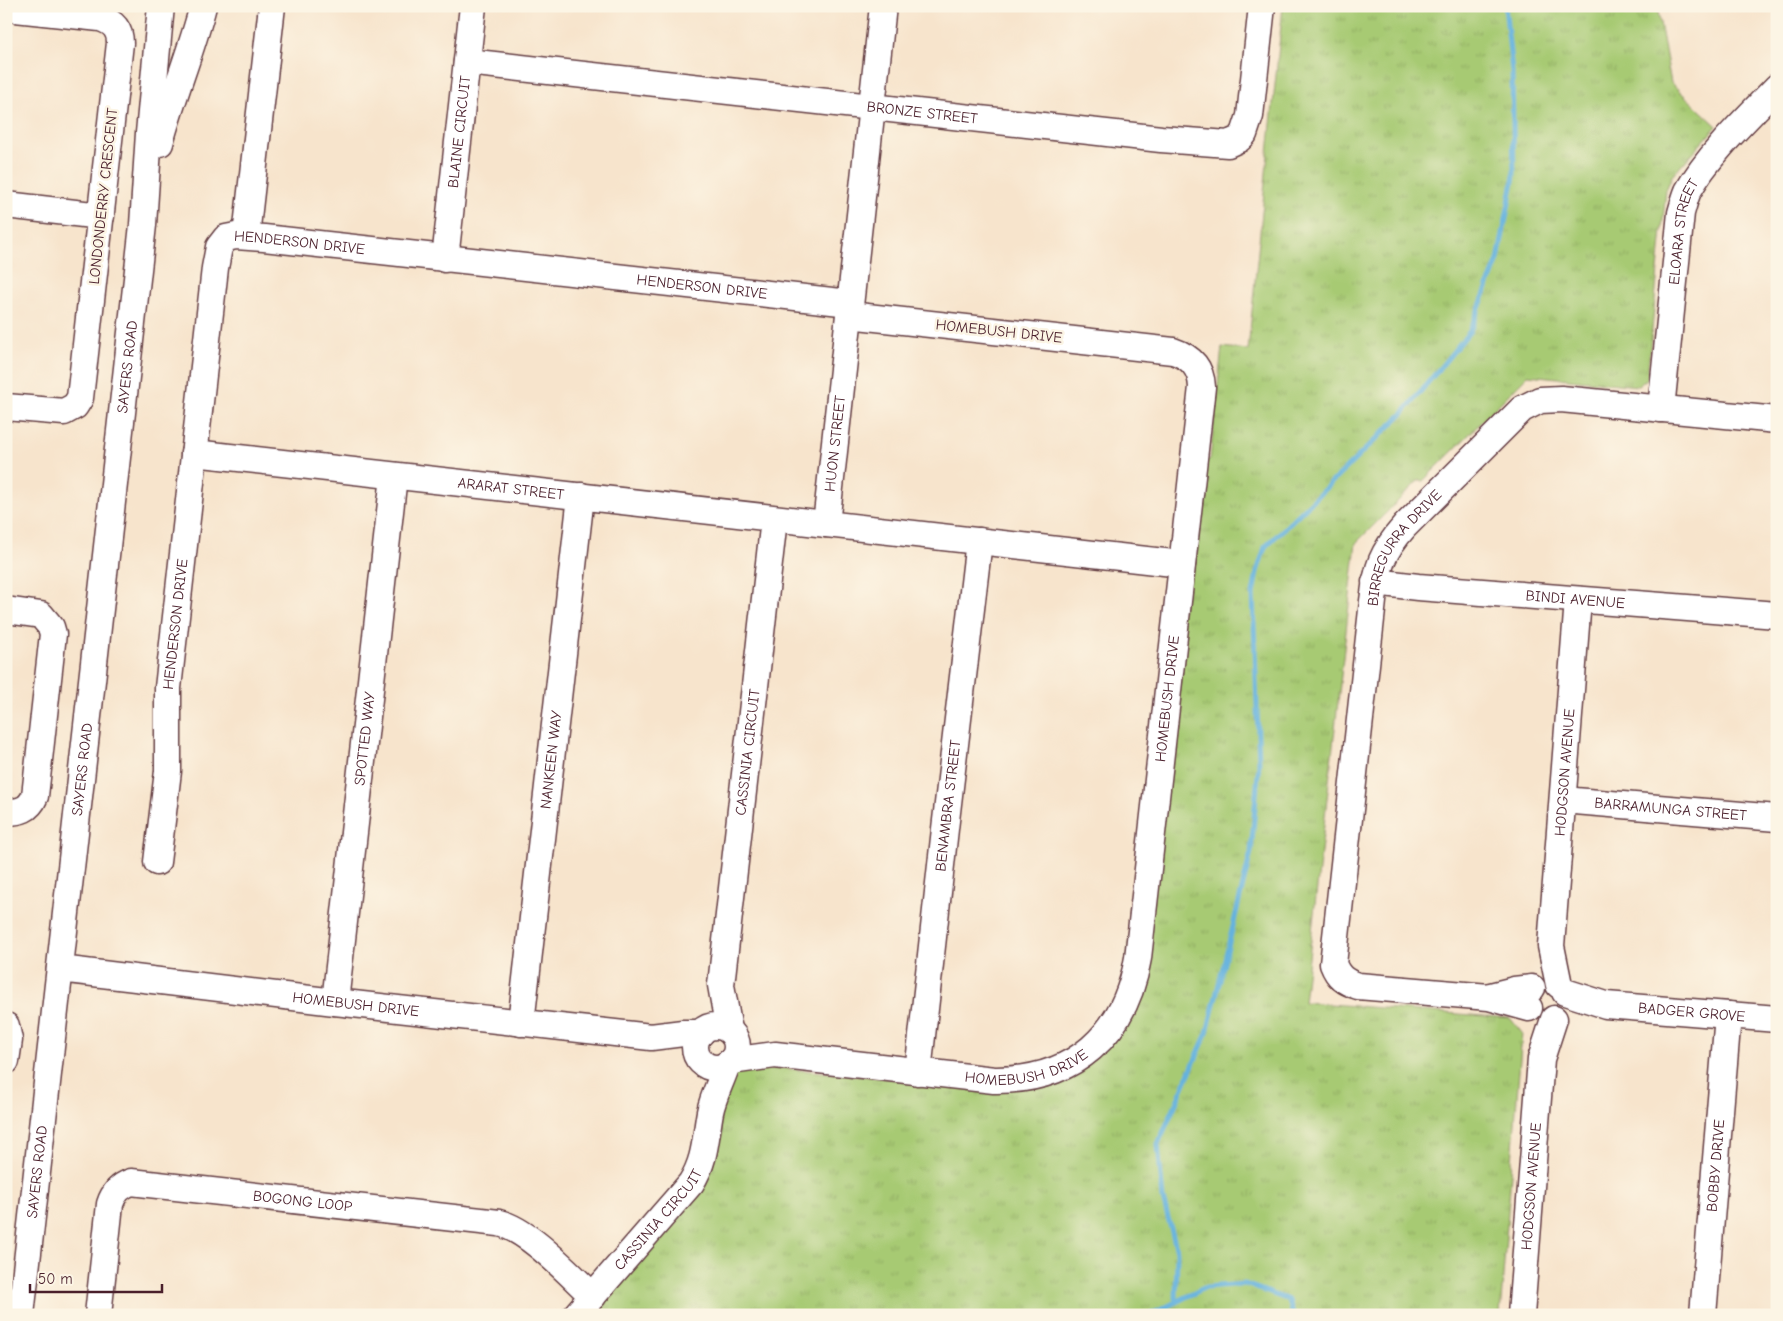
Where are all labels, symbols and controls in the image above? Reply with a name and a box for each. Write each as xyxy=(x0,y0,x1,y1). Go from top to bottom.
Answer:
street label: BLAINE CIRCUIT xyxy=(444,75,474,189)
street label: BRONZE STREET xyxy=(866,97,979,128)
street label: LONDONDERRY CRESCENT xyxy=(85,107,121,285)
street label: ELOARA STREET xyxy=(1665,175,1702,286)
street label: HENDERSON DRIVE xyxy=(233,227,366,258)
street label: HENDERSON DRIVE xyxy=(636,270,768,303)
street label: HOMEBUSH DRIVE xyxy=(935,315,1063,347)
street label: SAYERS ROAD xyxy=(113,320,141,414)
street label: HUON STREET xyxy=(821,394,849,493)
street label: ARARAT STREET xyxy=(457,474,565,504)
street label: BIRREGURRA DRIVE xyxy=(1364,486,1445,607)
street label: HENDERSON DRIVE xyxy=(159,558,191,690)
street label: BINDI AVENUE xyxy=(1525,586,1626,612)
street label: HOMEBUSH DRIVE xyxy=(1151,634,1183,763)
street label: CASSINIA CIRCUIT xyxy=(731,688,764,816)
street label: SPOTTED WAY xyxy=(350,691,379,786)
street label: HODGSON AVENUE xyxy=(1551,708,1579,837)
street label: NANKEEN WAY xyxy=(536,710,566,810)
street label: SAYERS ROAD xyxy=(68,722,96,817)
street label: BENAMBRA STREET xyxy=(931,739,964,873)
street label: BARRAMUNGA STREET xyxy=(1594,794,1748,824)
street label: HOMEBUSH DRIVE xyxy=(292,988,420,1020)
street label: BADGER GROVE xyxy=(1637,999,1746,1025)
street label: HOMEBUSH DRIVE xyxy=(964,1045,1091,1089)
street label: BOBBY DRIVE xyxy=(1703,1118,1728,1213)
street label: HODGSON AVENUE xyxy=(1517,1122,1545,1251)
street label: SAYERS ROAD xyxy=(23,1125,51,1219)
street label: CASSINIA CIRCUIT xyxy=(610,1166,706,1274)
street label: BOGONG LOOP xyxy=(252,1187,354,1216)
scale bar xyxy=(30,1261,162,1293)
text: 50 m xyxy=(38,1270,73,1288)

